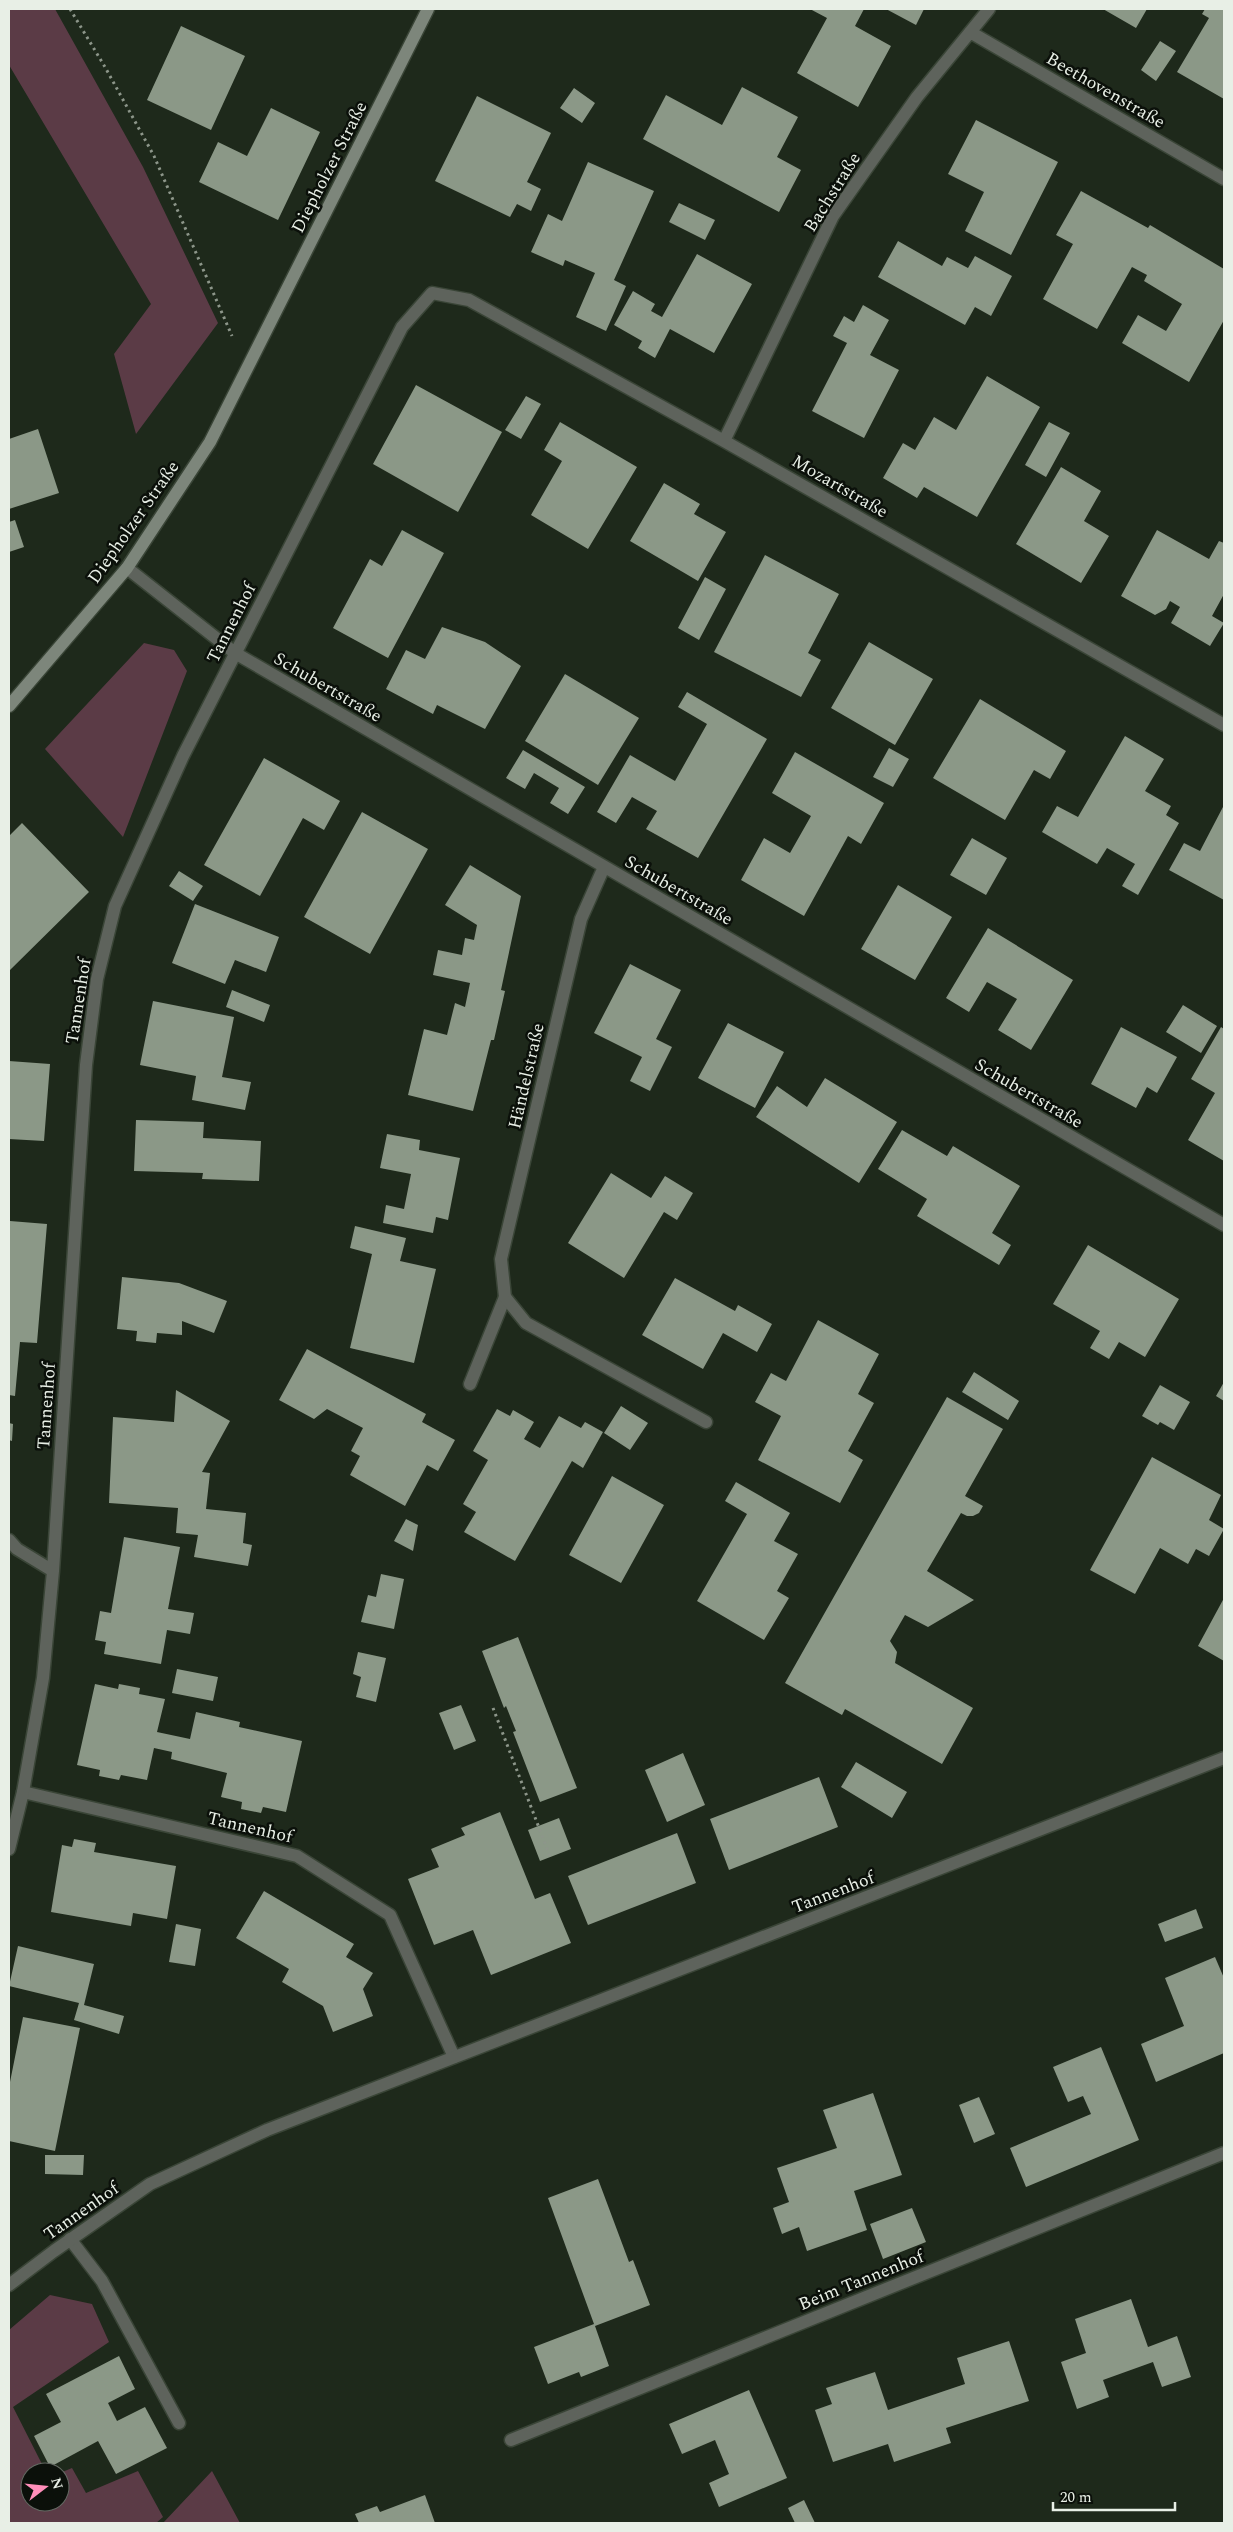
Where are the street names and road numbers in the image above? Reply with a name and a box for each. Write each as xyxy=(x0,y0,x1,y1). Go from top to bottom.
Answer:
street label: Beethovenstraße xyxy=(1041,45,1170,136)
street label: Diepholzer Straße xyxy=(285,97,374,238)
street label: Bachstraße xyxy=(797,147,868,237)
street label: Mozartstraße xyxy=(786,448,893,525)
street label: Diepholzer Straße xyxy=(81,455,186,589)
street label: Tannenhof xyxy=(200,577,264,668)
street label: Schubertstraße xyxy=(268,645,387,729)
street label: Schubertstraße xyxy=(619,848,738,932)
street label: Tannenhof xyxy=(58,954,99,1046)
street label: Händelstraße xyxy=(501,1021,552,1132)
street label: Schubertstraße xyxy=(969,1051,1088,1135)
street label: Tannenhof xyxy=(30,1360,63,1450)
street label: Tannenhof xyxy=(205,1805,297,1851)
street label: Tannenhof xyxy=(788,1864,880,1921)
street label: Tannenhof xyxy=(38,2174,126,2247)
street label: Beim Tannenhof xyxy=(794,2242,930,2318)

